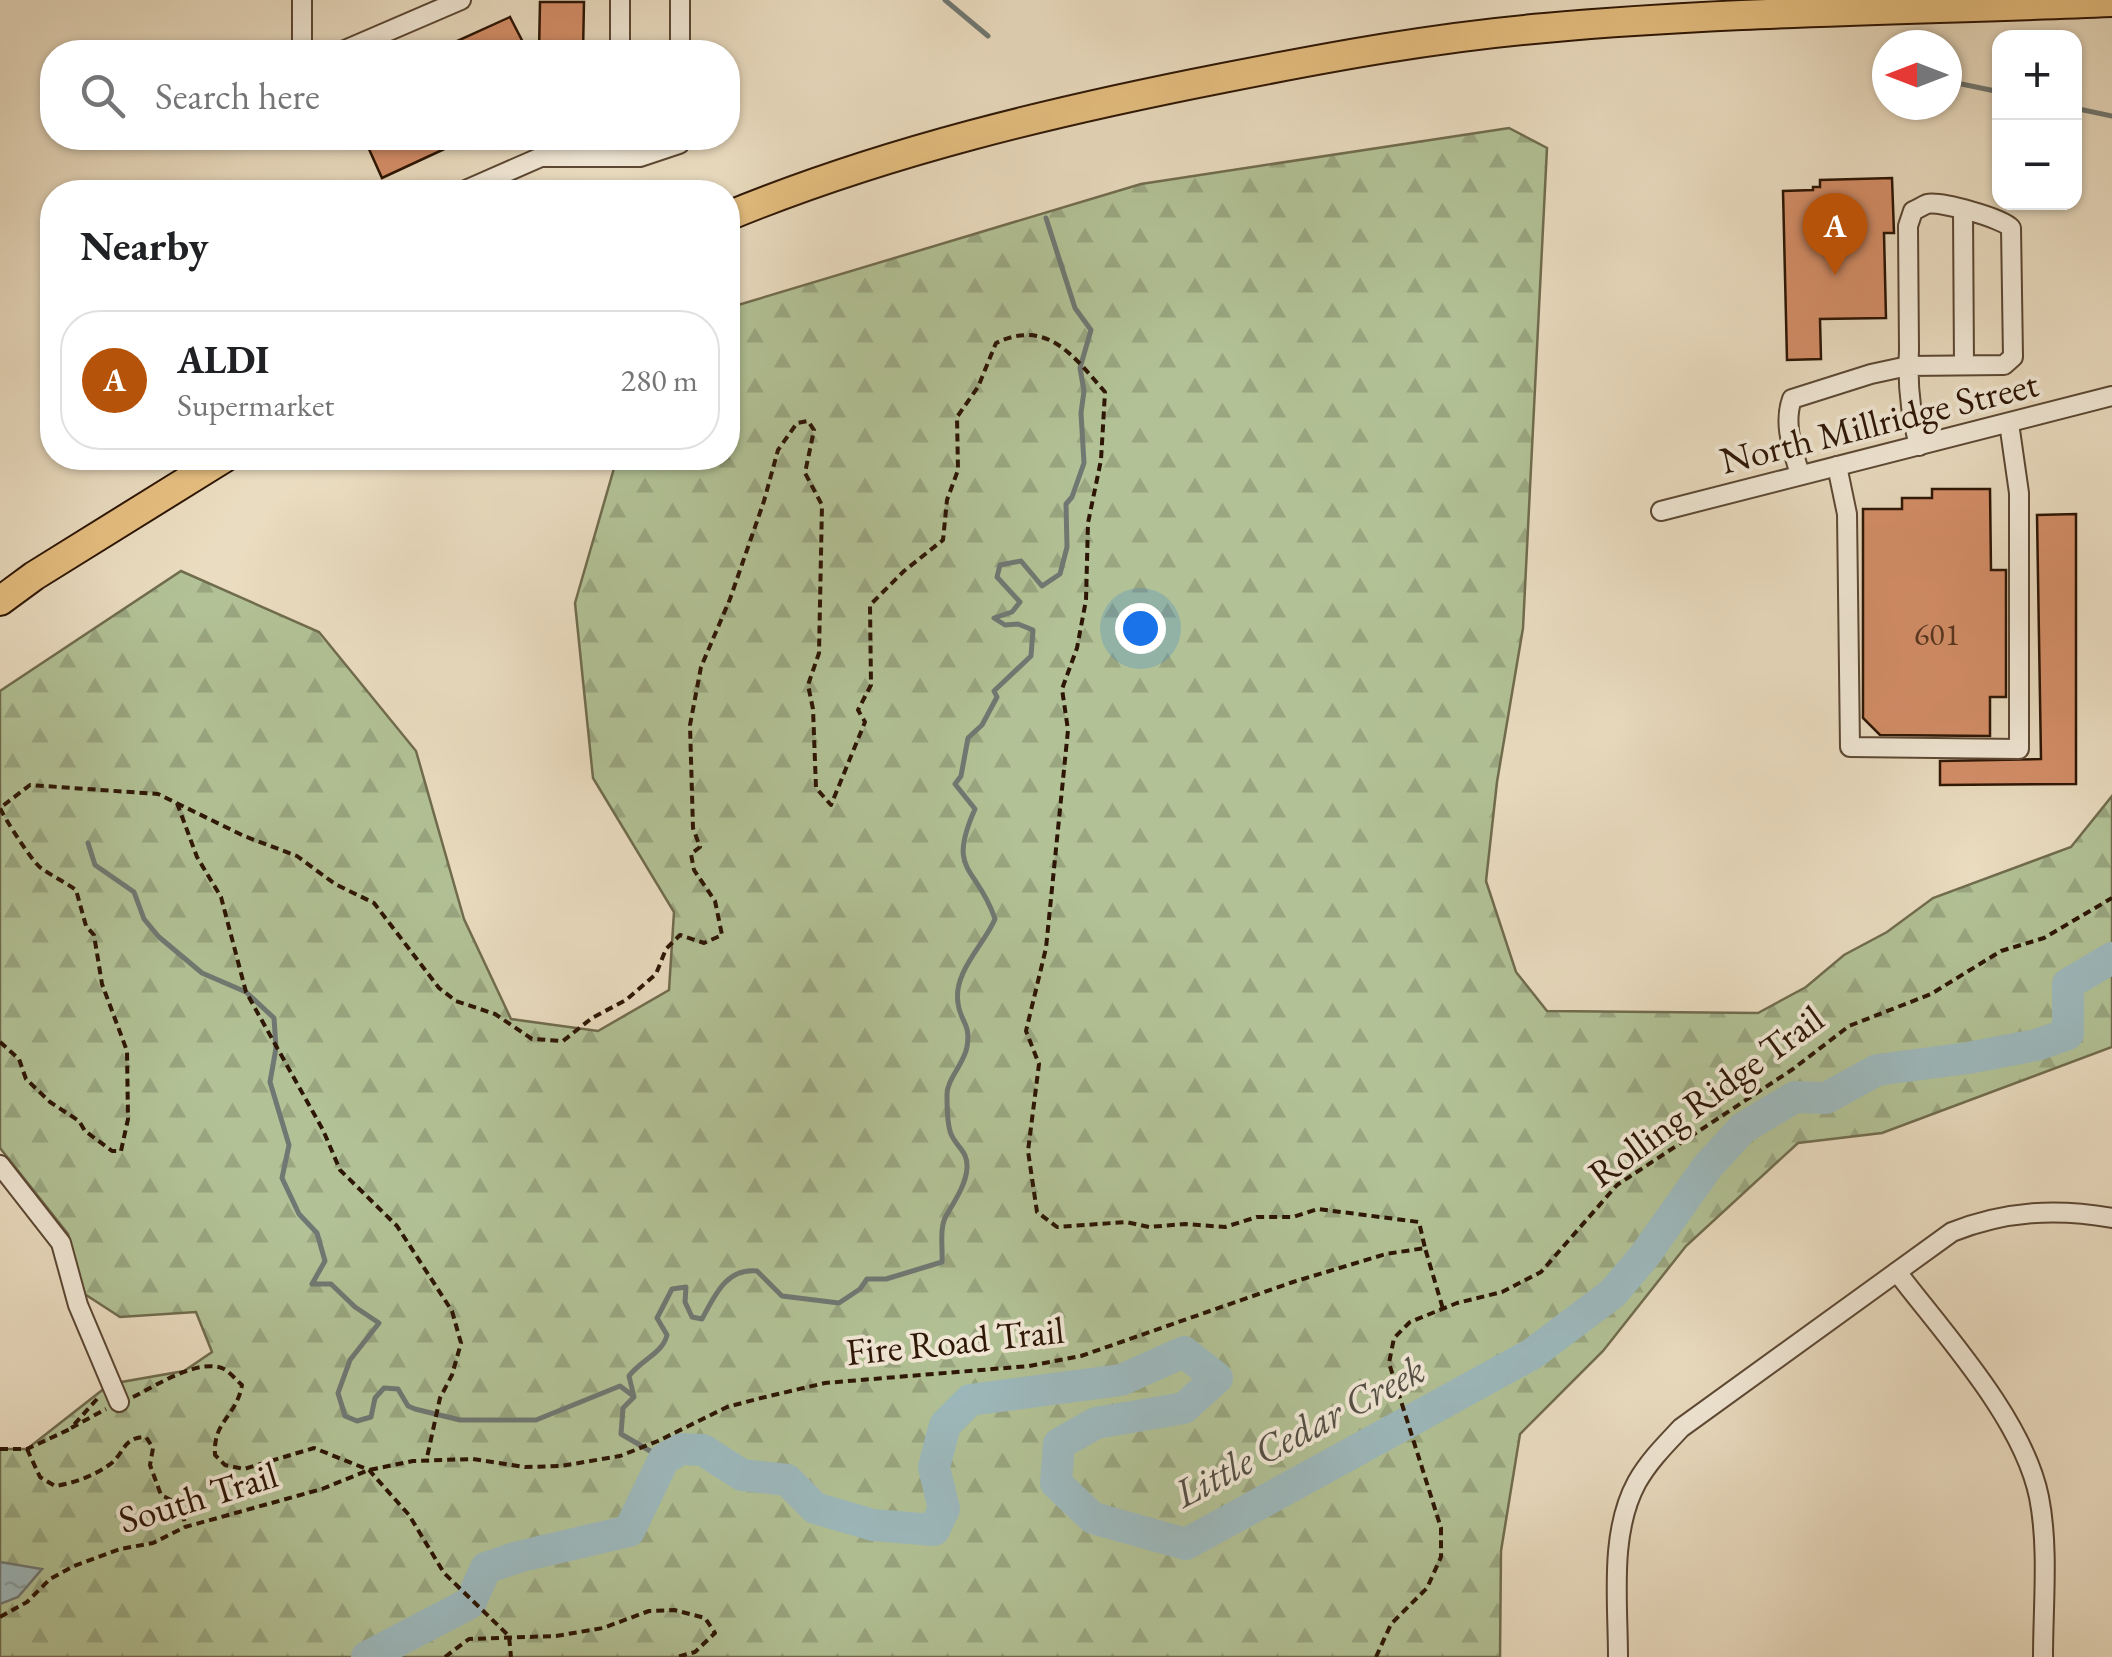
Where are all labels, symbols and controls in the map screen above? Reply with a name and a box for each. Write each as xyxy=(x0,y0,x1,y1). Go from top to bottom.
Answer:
north arrow xyxy=(1872,30,1962,120)
map controls xyxy=(1992,30,2082,210)
button: + xyxy=(1992,30,2082,120)
search box xyxy=(40,40,740,150)
icon: search xyxy=(75,68,130,123)
text: Search here xyxy=(155,71,320,120)
button: − xyxy=(1992,120,2082,210)
pin: A xyxy=(1802,192,1868,275)
text: Nearby xyxy=(80,218,209,273)
text: ALDI xyxy=(177,335,269,384)
street label: North Millridge Street xyxy=(1715,358,2043,485)
text: A xyxy=(103,359,126,401)
text: 280 m xyxy=(621,359,698,401)
text: Supermarket xyxy=(177,384,334,426)
your location xyxy=(1115,603,1166,654)
house number: 601 xyxy=(1914,613,1960,655)
street label: Rolling Ridge Trail xyxy=(1578,994,1833,1198)
street label: Fire Road Trail xyxy=(844,1305,1066,1376)
water label: Little Cedar Creek xyxy=(1164,1343,1434,1519)
street label: South Trail xyxy=(112,1449,283,1544)

